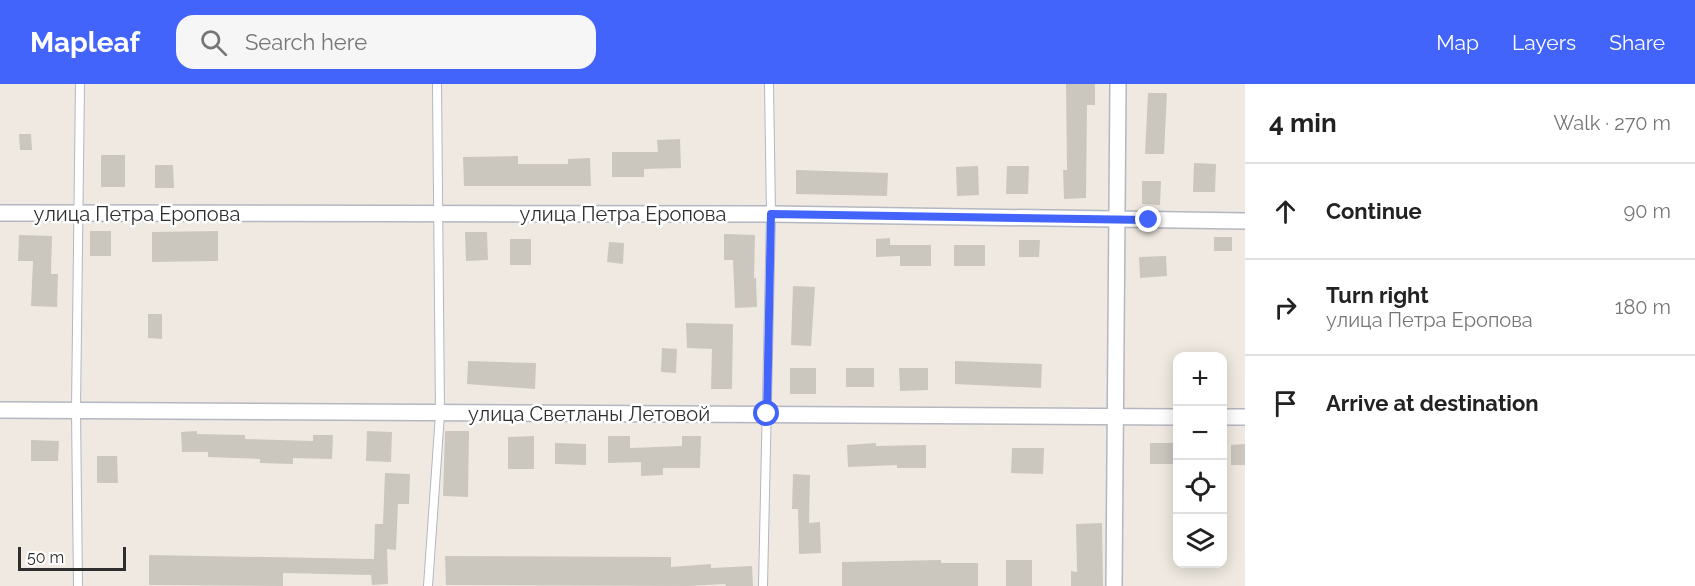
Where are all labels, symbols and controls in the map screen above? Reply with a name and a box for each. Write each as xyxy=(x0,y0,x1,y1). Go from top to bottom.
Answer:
search box xyxy=(176,15,596,69)
text: Mapleaf xyxy=(30,26,140,59)
icon: search xyxy=(197,26,230,59)
text: Search here xyxy=(245,29,367,55)
text: Map xyxy=(1436,30,1479,55)
text: Layers xyxy=(1512,30,1576,55)
text: Share xyxy=(1609,30,1665,55)
text: 4 min xyxy=(1269,108,1337,138)
text: Walk · 270 m xyxy=(1553,111,1671,135)
icon: ahead xyxy=(1269,195,1302,228)
text: Continue xyxy=(1326,198,1422,224)
text: 90 m xyxy=(1624,199,1671,223)
street label: улица Петра Еропова xyxy=(34,202,240,226)
street label: улица Петра Еропова xyxy=(520,202,726,226)
route end xyxy=(1135,206,1161,232)
text: Turn right xyxy=(1326,282,1429,308)
icon: right xyxy=(1269,291,1302,324)
text: 180 m xyxy=(1615,295,1671,319)
text: улица Петра Еропова xyxy=(1326,308,1533,332)
map controls xyxy=(1173,352,1227,568)
button: + xyxy=(1173,352,1227,406)
icon: arrive xyxy=(1269,387,1302,420)
text: Arrive at destination xyxy=(1326,390,1539,416)
route start xyxy=(753,400,779,426)
street label: улица Светланы Летовой xyxy=(468,402,710,426)
button: − xyxy=(1173,406,1227,460)
button: locate xyxy=(1173,460,1227,514)
button: layers xyxy=(1173,514,1227,568)
scale bar xyxy=(18,544,126,572)
text: 50 m xyxy=(27,548,64,567)

